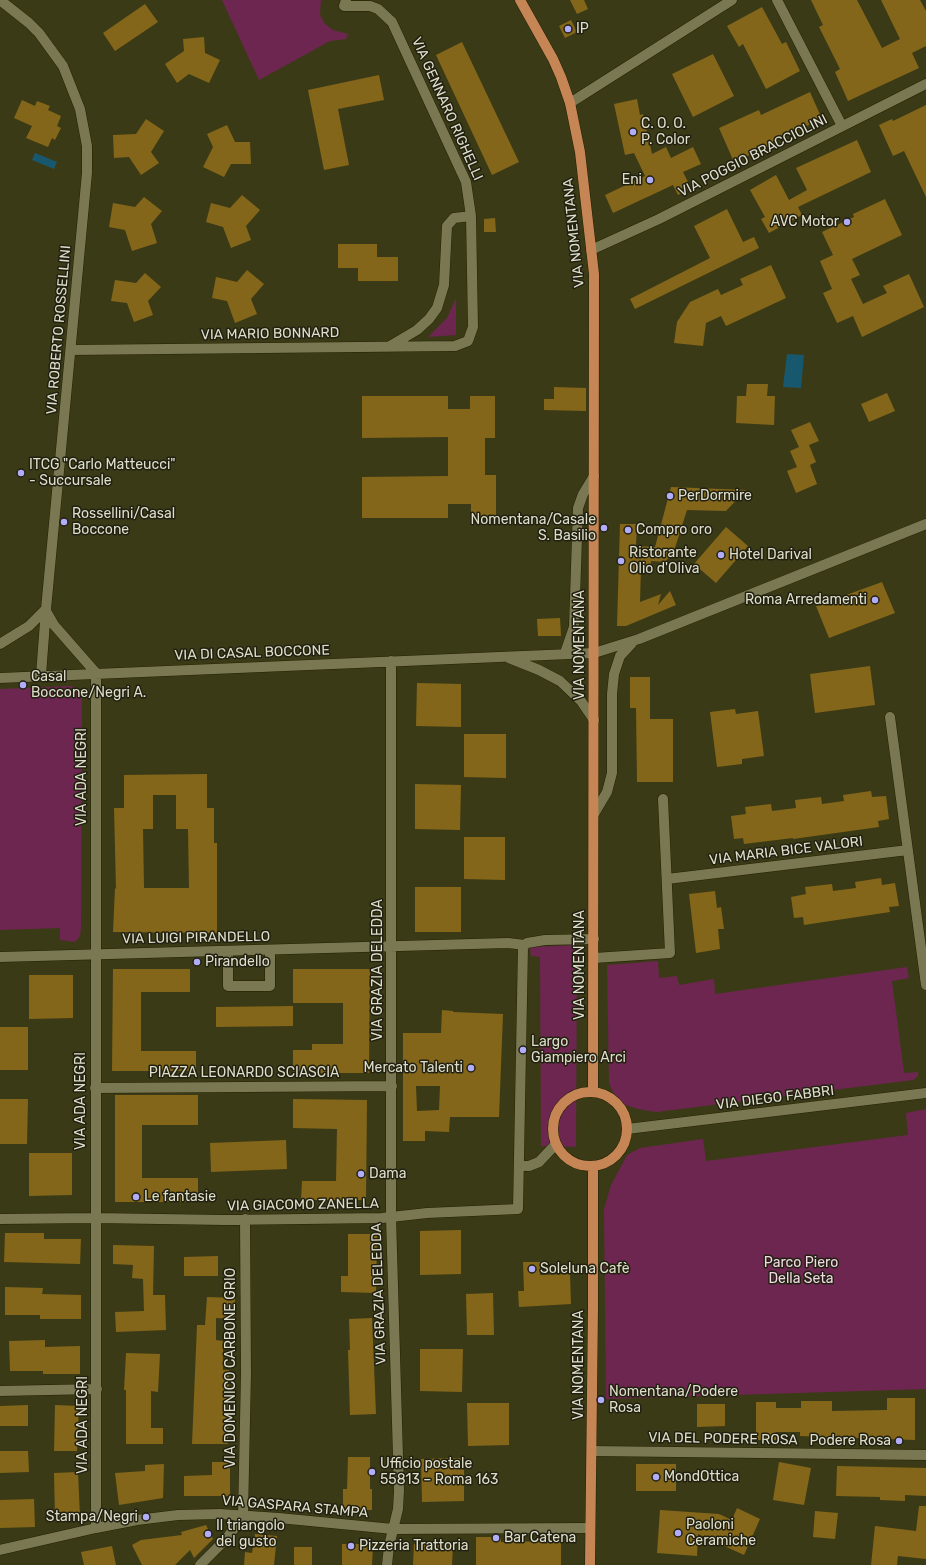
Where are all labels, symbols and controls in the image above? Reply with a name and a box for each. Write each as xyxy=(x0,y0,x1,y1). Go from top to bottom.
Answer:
place label: IP xyxy=(576,21,589,37)
marker: IP xyxy=(563,24,573,34)
street label: VIA GENNARO RIGHELLI xyxy=(408,35,486,183)
street label: VIA POGGIO BRACCIOLINI xyxy=(676,111,830,201)
place label: C. O. O. P. Color xyxy=(641,116,690,148)
marker: C. O. O. P. Color xyxy=(628,127,638,137)
place label: Eni xyxy=(622,172,642,188)
marker: Eni xyxy=(645,175,655,185)
street label: VIA NOMENTANA xyxy=(560,177,588,289)
place label: AVC Motor xyxy=(771,214,839,230)
marker: AVC Motor xyxy=(842,217,852,227)
street label: VIA ROBERTO ROSSELLINI xyxy=(43,245,75,415)
street label: VIA MARIO BONNARD xyxy=(201,324,339,344)
place label: ITCG "Carlo Matteucci" - Succursale xyxy=(29,457,176,490)
marker: ITCG "Carlo Matteucci" - Succursale xyxy=(16,468,26,478)
place label: PerDormire xyxy=(678,488,752,504)
marker: PerDormire xyxy=(665,491,675,501)
place label: Rossellini/Casal Boccone xyxy=(72,506,175,538)
place label: Nomentana/Casale S. Basilio xyxy=(471,512,596,544)
marker: Rossellini/Casal Boccone xyxy=(59,517,69,527)
place label: Compro oro xyxy=(636,522,712,538)
marker: Nomentana/Casale S. Basilio xyxy=(599,523,609,533)
marker: Compro oro xyxy=(623,525,633,535)
place label: Ristorante Olio d'Oliva xyxy=(629,545,700,578)
place label: Hotel Darival xyxy=(729,547,812,563)
marker: Hotel Darival xyxy=(716,550,726,560)
marker: Ristorante Olio d'Oliva xyxy=(616,556,626,566)
street label: VIA NOMENTANA xyxy=(572,590,588,700)
place label: Roma Arredamenti xyxy=(745,592,867,608)
marker: Roma Arredamenti xyxy=(870,595,880,605)
street label: VIA DI CASAL BOCCONE xyxy=(174,642,330,664)
place label: Casal Boccone/Negri A. xyxy=(31,669,146,702)
marker: Casal Boccone/Negri A. xyxy=(18,680,28,690)
street label: VIA ADA NEGRI xyxy=(74,728,90,826)
street label: VIA MARIA BICE VALORI xyxy=(708,833,864,869)
street label: VIA GRAZIA DELEDDA xyxy=(370,899,386,1041)
street label: VIA NOMENTANA xyxy=(572,910,588,1020)
street label: VIA LUIGI PIRANDELLO xyxy=(122,928,270,948)
place label: Pirandello xyxy=(205,954,270,970)
marker: Pirandello xyxy=(192,957,202,967)
place label: Largo Giampiero Arci xyxy=(531,1034,626,1066)
marker: Largo Giampiero Arci xyxy=(518,1045,528,1055)
street label: VIA ADA NEGRI xyxy=(73,1052,89,1150)
place label: Mercato Talenti xyxy=(364,1060,463,1076)
marker: Mercato Talenti xyxy=(466,1063,476,1073)
street label: PIAZZA LEONARDO SCIASCIA xyxy=(149,1065,339,1081)
street label: VIA DIEGO FABBRI xyxy=(715,1082,835,1114)
place label: Dama xyxy=(369,1166,407,1182)
marker: Dama xyxy=(356,1169,366,1179)
place label: Le fantasie xyxy=(144,1189,216,1205)
marker: Le fantasie xyxy=(131,1192,141,1202)
street label: VIA GIACOMO ZANELLA xyxy=(227,1195,379,1215)
street label: VIA GRAZIA DELEDDA xyxy=(368,1223,390,1365)
park label: Parco Piero Della Seta xyxy=(764,1255,838,1288)
place label: Soleluna Cafè xyxy=(540,1261,630,1277)
marker: Soleluna Cafè xyxy=(527,1264,537,1274)
street label: VIA DOMENICO CARBONE GRIO xyxy=(223,1268,239,1468)
street label: VIA NOMENTANA xyxy=(571,1310,587,1420)
street label: VIA ADA NEGRI xyxy=(75,1376,91,1474)
place label: Nomentana/Podere Rosa xyxy=(609,1384,738,1416)
marker: Nomentana/Podere Rosa xyxy=(596,1395,606,1405)
street label: VIA DEL PODERE ROSA xyxy=(648,1429,798,1449)
place label: Podere Rosa xyxy=(809,1433,891,1449)
marker: Podere Rosa xyxy=(894,1436,904,1446)
place label: Ufficio postale 55813 – Roma 163 xyxy=(380,1456,498,1488)
marker: Ufficio postale 55813 – Roma 163 xyxy=(367,1467,377,1477)
place label: MondOttica xyxy=(664,1469,739,1485)
marker: MondOttica xyxy=(651,1472,661,1482)
street label: VIA GASPARA STAMPA xyxy=(221,1492,369,1522)
place label: Stampa/Negri xyxy=(46,1509,138,1525)
marker: Stampa/Negri xyxy=(141,1512,151,1522)
place label: Paoloni Ceramiche xyxy=(686,1517,756,1550)
place label: Il triangolo del gusto xyxy=(216,1518,285,1550)
marker: Paoloni Ceramiche xyxy=(673,1528,683,1538)
marker: Il triangolo del gusto xyxy=(203,1529,213,1539)
place label: Bar Catena xyxy=(504,1530,576,1546)
marker: Bar Catena xyxy=(491,1533,501,1543)
place label: Pizzeria Trattoria xyxy=(359,1538,468,1554)
marker: Pizzeria Trattoria xyxy=(346,1541,356,1551)

